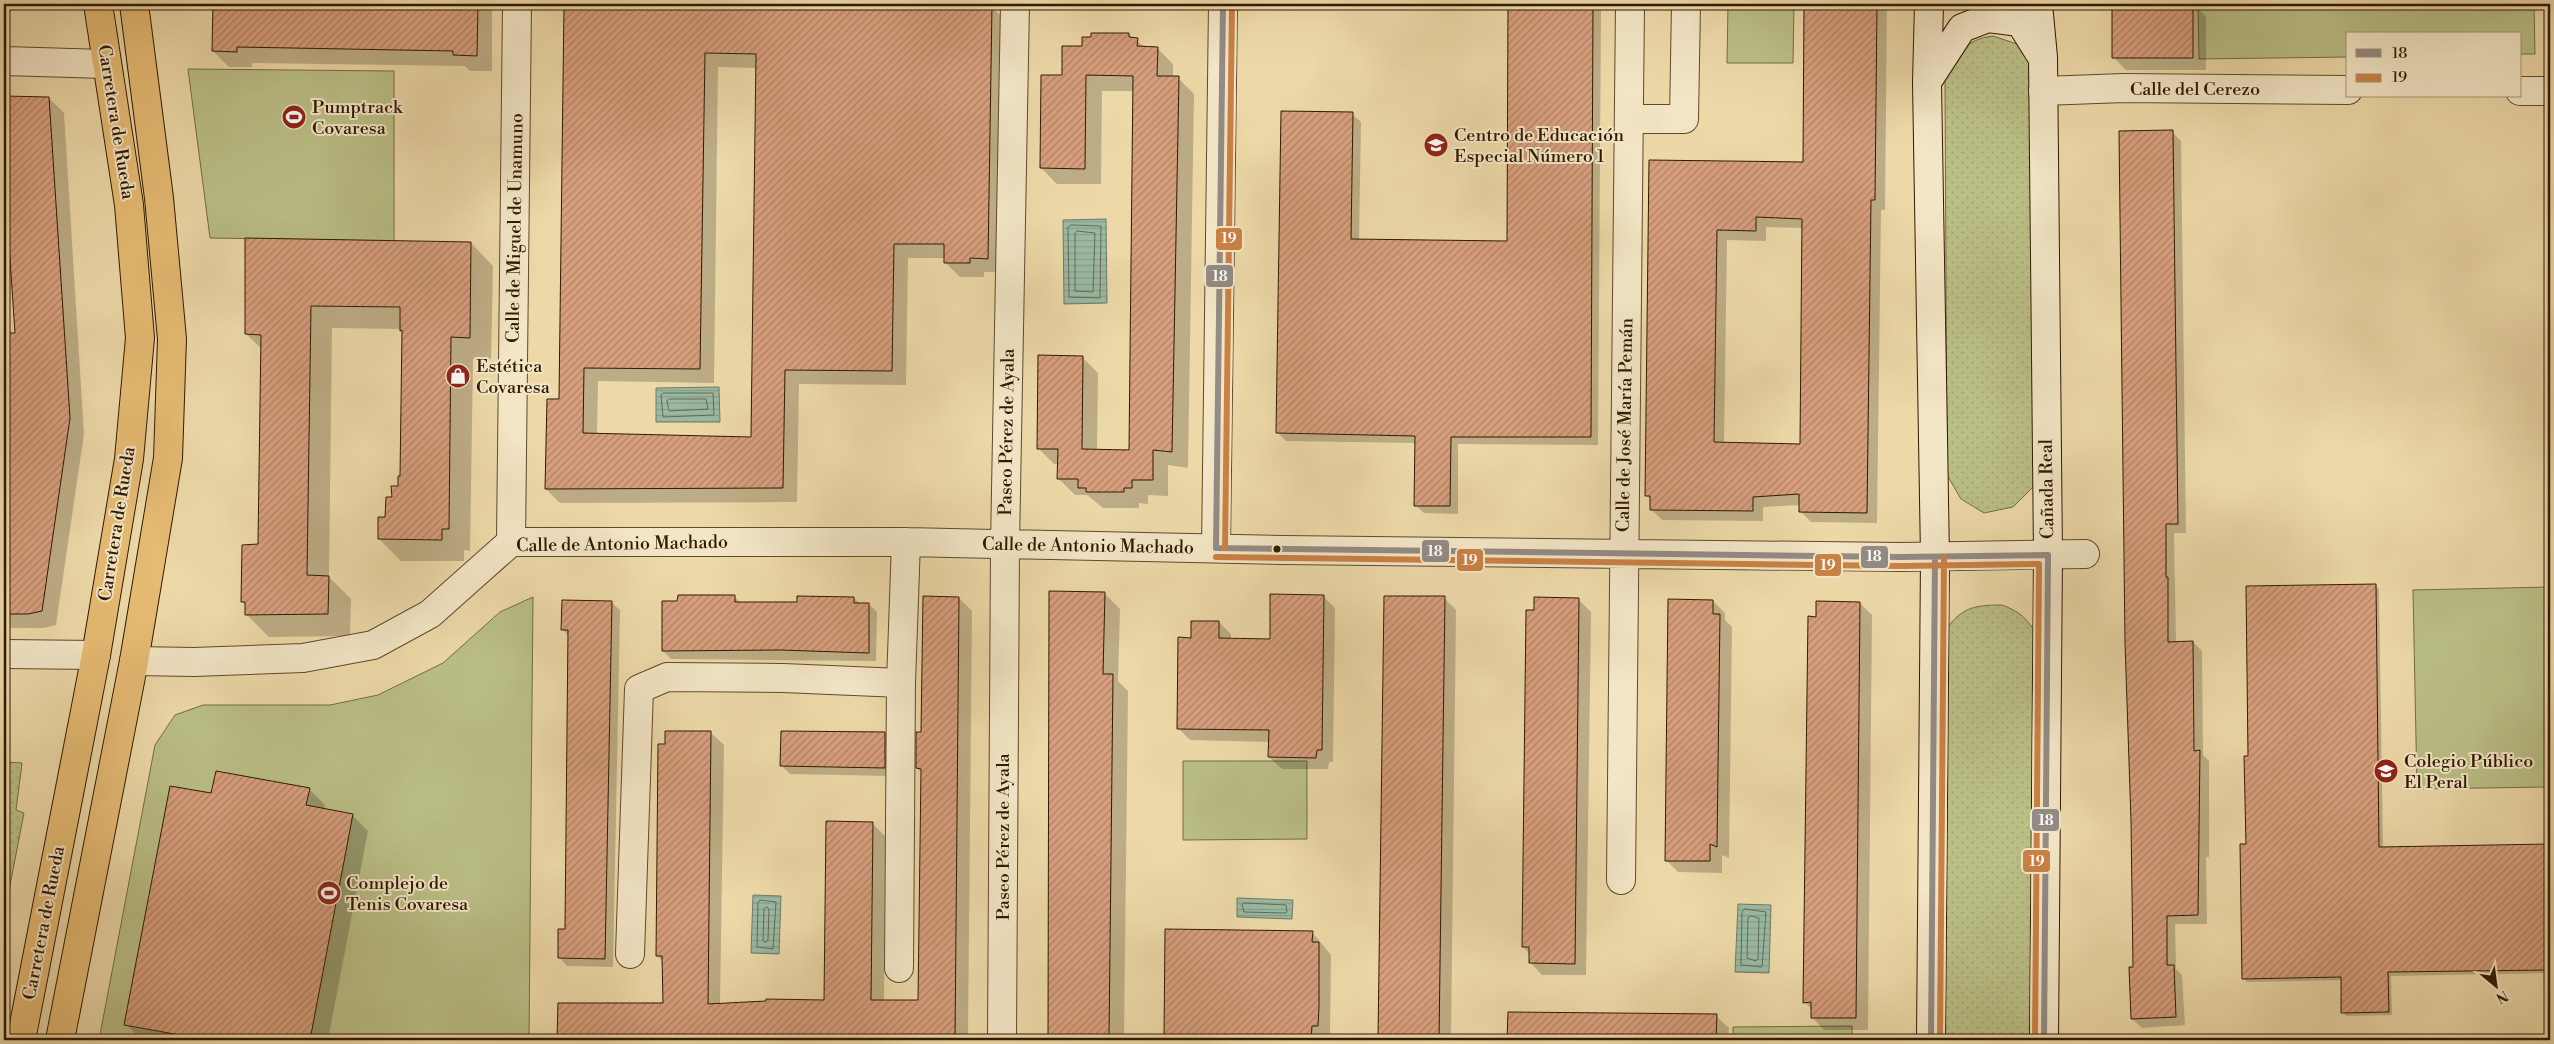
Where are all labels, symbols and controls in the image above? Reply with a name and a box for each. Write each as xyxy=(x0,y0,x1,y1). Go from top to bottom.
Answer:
legend xyxy=(2346,32,2522,98)
street label: Carretera de Rueda xyxy=(92,43,140,202)
text: 18 xyxy=(2392,44,2407,63)
text: 19 xyxy=(2392,68,2407,87)
street label: Calle del Cerezo xyxy=(2130,78,2260,101)
place label: Pumptrack Covaresa xyxy=(312,96,404,140)
sports icon: Pumptrack Covaresa xyxy=(281,104,307,130)
street label: Calle de Miguel de Unamuno xyxy=(501,113,529,343)
place label: Centro de Educación Especial Número 1 xyxy=(1454,124,1624,168)
school or university icon: Centro de Educación Especial Número 1 xyxy=(1423,132,1449,158)
line badge: 19 xyxy=(1215,227,1243,251)
text: 19 xyxy=(1221,230,1237,248)
line badge: 18 xyxy=(1205,264,1234,288)
text: 18 xyxy=(1212,268,1228,286)
street label: Calle de José María Pemán xyxy=(1612,317,1638,532)
street label: Paseo Pérez de Ayala xyxy=(994,347,1020,516)
place label: Estética Covaresa xyxy=(476,355,551,399)
shop icon: Estética Covaresa xyxy=(445,363,471,389)
street label: Cañada Real xyxy=(2035,438,2059,539)
street label: Carretera de Rueda xyxy=(93,444,141,603)
street label: Calle de Antonio Machado xyxy=(516,531,728,557)
street label: Calle de Antonio Machado xyxy=(982,533,1194,559)
line badge: 18 xyxy=(1421,539,1450,563)
text: 18 xyxy=(1427,543,1443,561)
unlabelled marker xyxy=(1272,544,1282,554)
line badge: 18 xyxy=(1860,545,1889,569)
line badge: 19 xyxy=(1456,548,1484,572)
text: 18 xyxy=(1866,548,1882,566)
text: 19 xyxy=(1462,552,1478,570)
line badge: 19 xyxy=(1814,553,1842,577)
text: 19 xyxy=(1820,557,1836,575)
place label: Colegio Público El Peral xyxy=(2404,750,2533,794)
street label: Paseo Pérez de Ayala xyxy=(992,753,1015,921)
school or university icon: Colegio Público El Peral xyxy=(2373,758,2399,784)
line badge: 18 xyxy=(2031,808,2060,832)
text: 18 xyxy=(2038,812,2054,830)
street label: Carretera de Rueda xyxy=(18,843,70,1002)
line badge: 19 xyxy=(2022,849,2051,873)
text: 19 xyxy=(2029,853,2045,871)
place label: Complejo de Tenis Covaresa xyxy=(346,872,469,916)
sports icon: Complejo de Tenis Covaresa xyxy=(316,880,342,906)
north arrow xyxy=(2472,962,2522,1012)
text: N xyxy=(2493,986,2511,1007)

